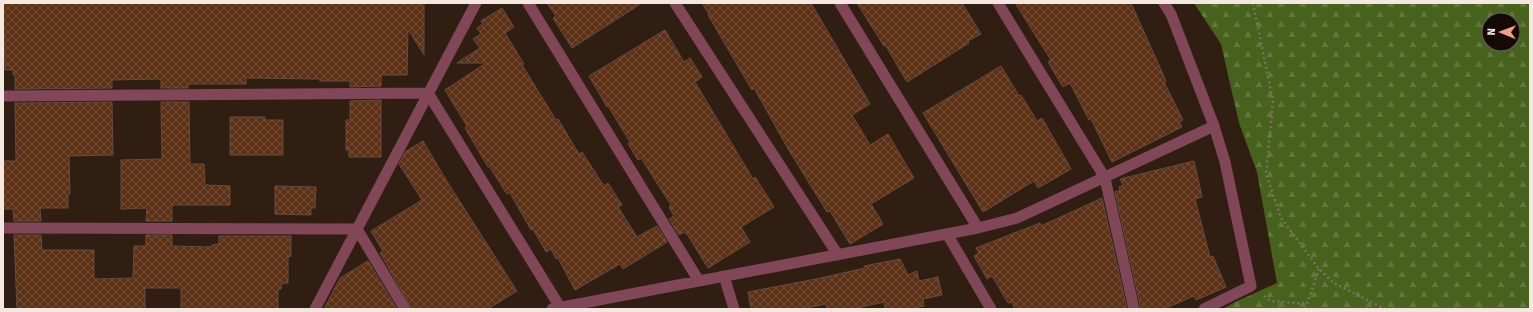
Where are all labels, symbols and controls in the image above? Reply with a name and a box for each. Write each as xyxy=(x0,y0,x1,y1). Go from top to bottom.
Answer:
north arrow xyxy=(1481,12,1521,52)
text: N xyxy=(1485,28,1498,36)

